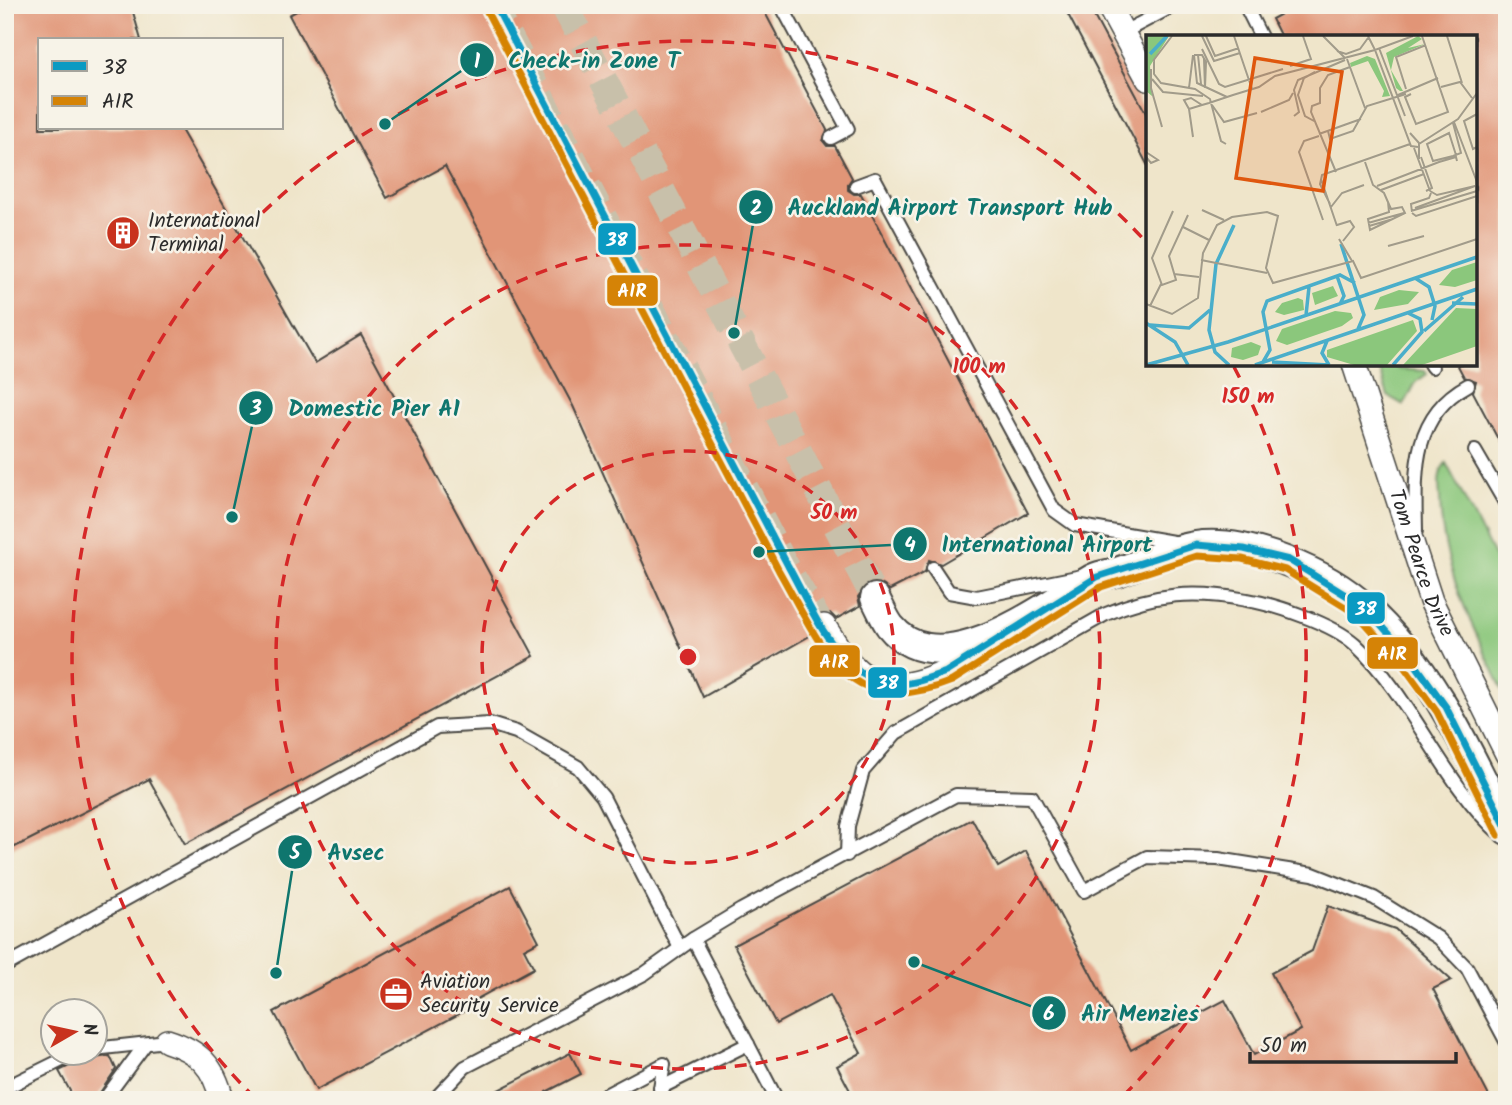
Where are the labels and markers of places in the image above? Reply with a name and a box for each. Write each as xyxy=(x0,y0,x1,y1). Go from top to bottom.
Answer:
callout: Check-in Zone T xyxy=(459,38,694,82)
callout: Auckland Airport Transport Hub xyxy=(738,185,1126,229)
place label: International Terminal xyxy=(148,205,260,262)
building icon: International Terminal xyxy=(104,214,142,252)
callout: Domestic Pier A1 xyxy=(239,386,473,430)
callout: International Airport xyxy=(892,522,1166,566)
centre of rings xyxy=(676,645,700,669)
callout: Avsec xyxy=(278,830,398,874)
place label: Aviation Security Service xyxy=(420,966,559,1023)
office icon: Aviation Security Service xyxy=(377,975,415,1013)
callout: Air Menzies xyxy=(1032,991,1213,1035)

